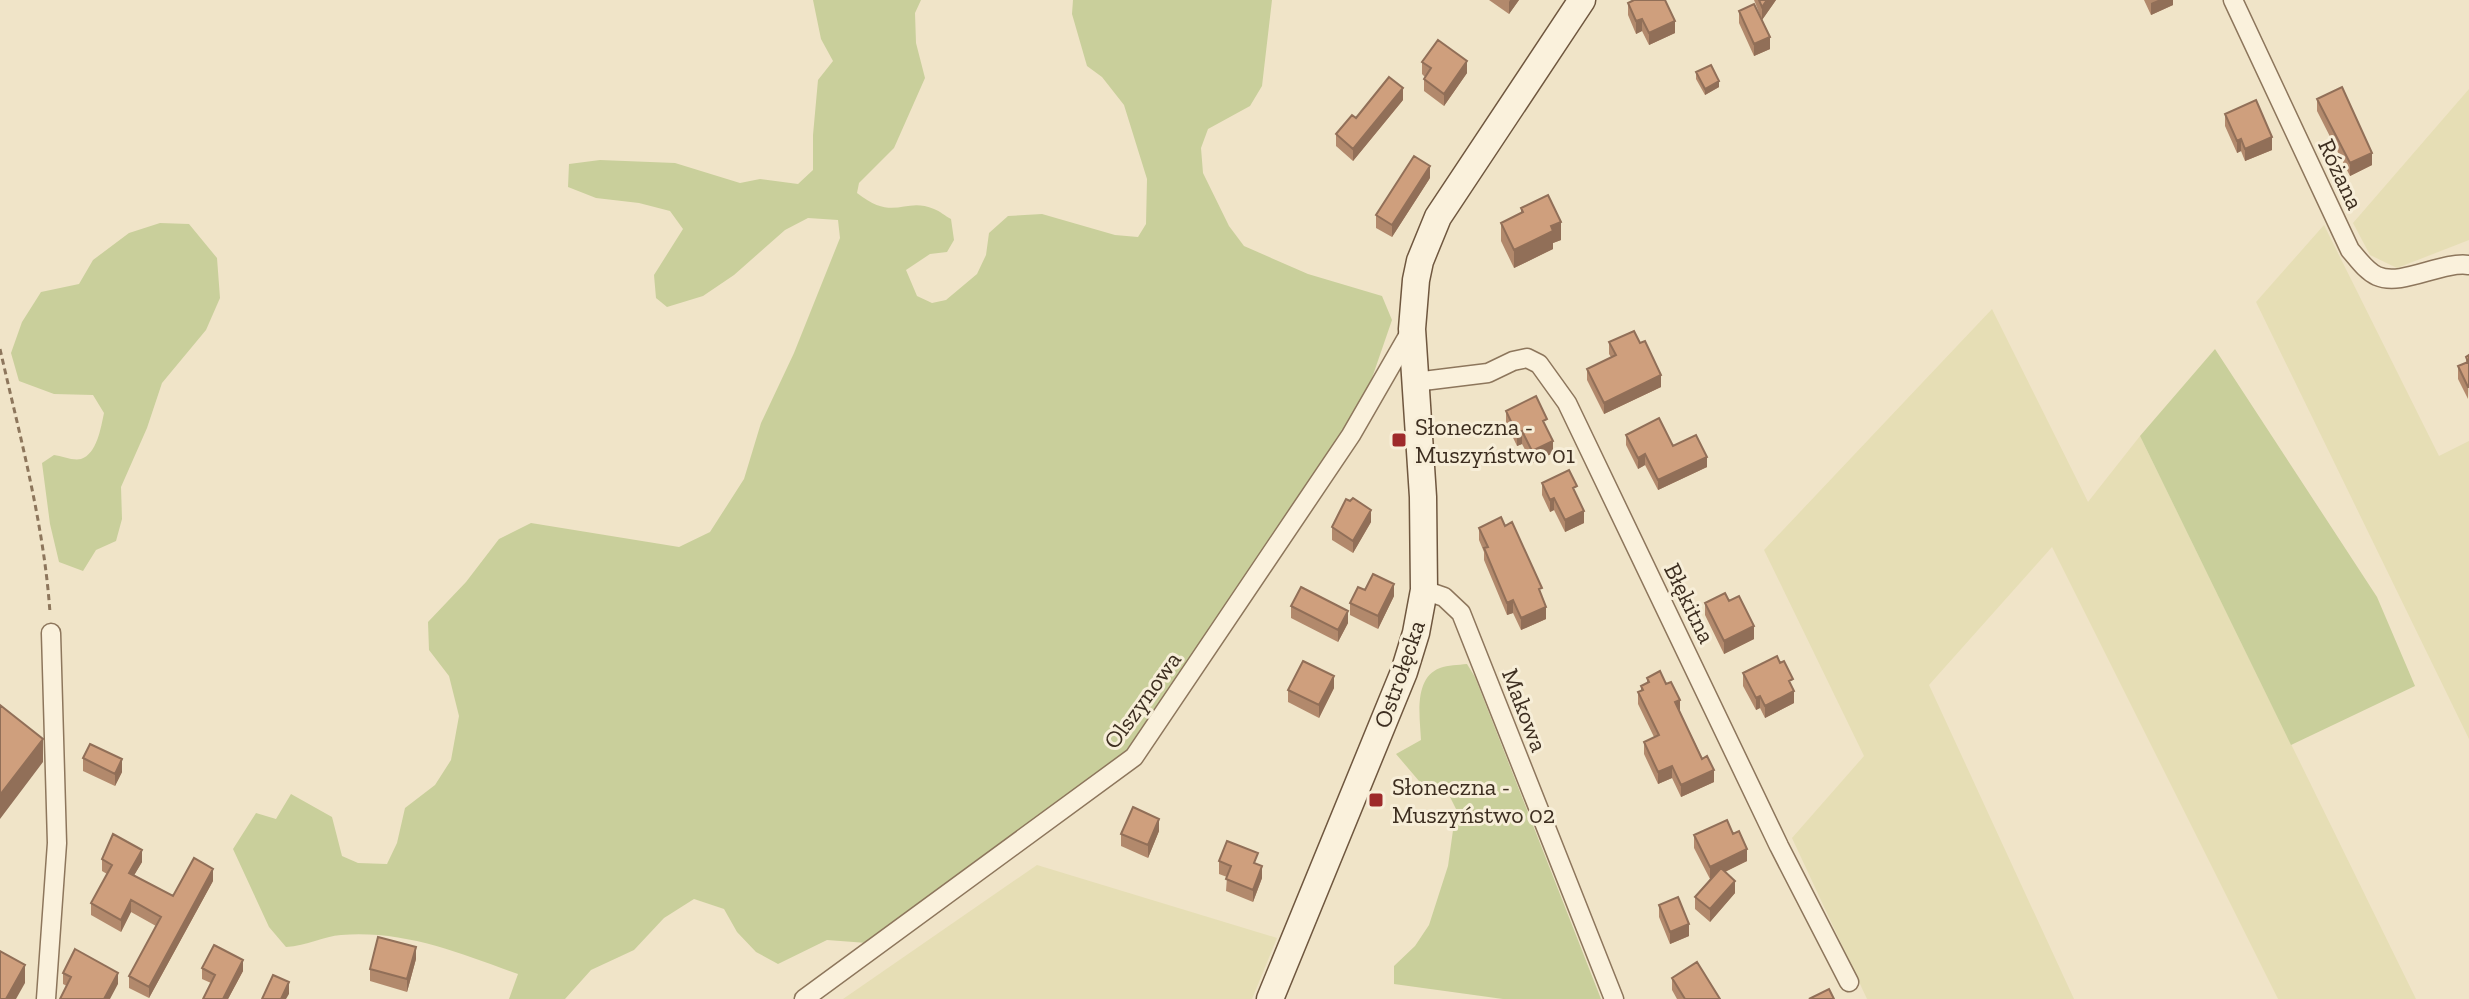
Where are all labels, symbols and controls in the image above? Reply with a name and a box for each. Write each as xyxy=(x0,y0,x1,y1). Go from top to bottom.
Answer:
street label: Różana xyxy=(2312,134,2370,214)
place label: Słoneczna - Muszyństwo 01 xyxy=(1415,412,1575,469)
marker: Słoneczna - Muszyństwo 01 xyxy=(1390,431,1408,449)
street label: Błękitna xyxy=(1658,558,1722,648)
street label: Ostrołęcka xyxy=(1367,616,1431,732)
street label: Olszynowa xyxy=(1097,645,1187,754)
street label: Makowa xyxy=(1496,664,1554,756)
place label: Słoneczna - Muszyństwo 02 xyxy=(1392,772,1555,829)
marker: Słoneczna - Muszyństwo 02 xyxy=(1367,791,1385,809)

